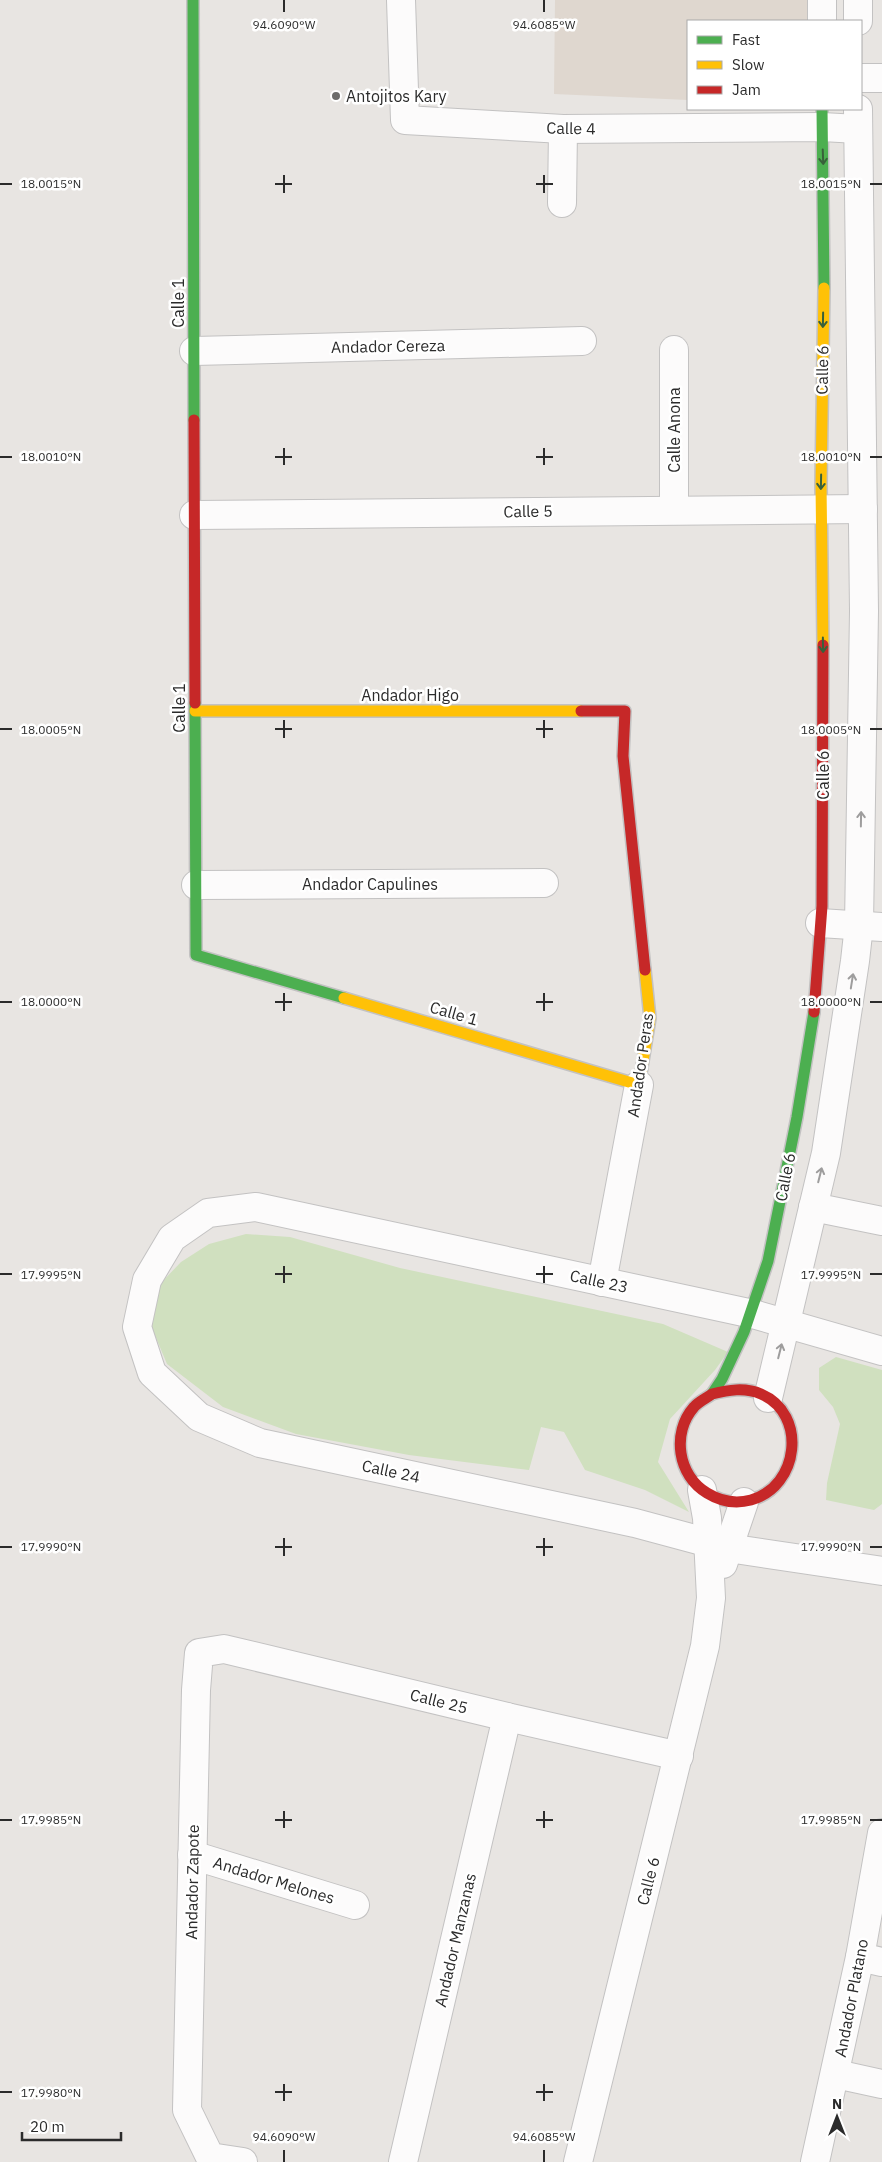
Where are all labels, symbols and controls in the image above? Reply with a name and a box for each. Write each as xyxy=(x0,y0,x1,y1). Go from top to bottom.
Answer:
text: 94.6090°W xyxy=(253,17,316,32)
text: 94.6085°W xyxy=(513,17,576,32)
legend xyxy=(687,20,862,110)
text: Fast xyxy=(732,30,760,49)
text: Slow xyxy=(732,55,765,74)
text: Jam xyxy=(732,80,761,99)
place label: Antojitos Kary xyxy=(346,86,446,106)
marker: Antojitos Kary xyxy=(330,90,342,102)
street label: Calle 4 xyxy=(546,118,596,138)
one-way arrow xyxy=(818,149,828,165)
text: 18.0015°N xyxy=(21,176,81,191)
text: 18.0015°N xyxy=(801,176,861,191)
street label: Calle 1 xyxy=(168,278,188,328)
one-way arrow xyxy=(818,312,828,328)
street label: Andador Cereza xyxy=(331,335,446,357)
street label: Calle 6 xyxy=(812,345,832,395)
street label: Calle Anona xyxy=(664,387,684,473)
text: 18.0010°N xyxy=(21,449,81,464)
text: 18.0010°N xyxy=(801,449,861,464)
one-way arrow xyxy=(816,474,826,490)
street label: Calle 5 xyxy=(503,501,553,521)
one-way arrow xyxy=(818,636,828,653)
street label: Calle 1 xyxy=(169,683,189,733)
street label: Andador Higo xyxy=(361,685,459,705)
text: 18.0005°N xyxy=(21,722,81,737)
text: 18.0005°N xyxy=(801,722,861,737)
street label: Calle 6 xyxy=(813,750,833,800)
one-way arrow xyxy=(856,811,865,827)
street label: Andador Capulines xyxy=(302,874,438,894)
one-way arrow xyxy=(848,973,858,989)
text: 18.0000°N xyxy=(21,994,81,1009)
text: 18.0000°N xyxy=(801,994,861,1009)
street label: Calle 1 xyxy=(428,997,480,1029)
street label: Andador Peras xyxy=(623,1011,657,1119)
street label: Calle 6 xyxy=(770,1151,800,1203)
one-way arrow xyxy=(816,1168,825,1184)
street label: Calle 23 xyxy=(568,1265,630,1297)
text: 17.9995°N xyxy=(21,1267,81,1282)
text: 17.9995°N xyxy=(801,1267,861,1282)
one-way arrow xyxy=(776,1343,785,1359)
street label: Calle 24 xyxy=(360,1455,422,1487)
text: 17.9990°N xyxy=(21,1539,81,1554)
text: 17.9990°N xyxy=(801,1539,861,1554)
street label: Calle 25 xyxy=(408,1684,470,1718)
text: 17.9985°N xyxy=(21,1812,81,1827)
text: 17.9985°N xyxy=(801,1812,861,1827)
street label: Andador Zapote xyxy=(181,1824,203,1940)
street label: Andador Melones xyxy=(211,1852,337,1908)
street label: Calle 6 xyxy=(632,1855,664,1907)
street label: Andador Manzanas xyxy=(430,1871,480,2009)
street label: Andador Platano xyxy=(830,1937,872,2059)
text: 17.9980°N xyxy=(21,2085,81,2100)
north arrow xyxy=(812,2092,862,2142)
text: N xyxy=(832,2095,842,2113)
scale bar xyxy=(22,2110,121,2142)
text: 20 m xyxy=(30,2117,65,2136)
text: 94.6090°W xyxy=(253,2129,316,2144)
text: 94.6085°W xyxy=(513,2129,576,2144)

